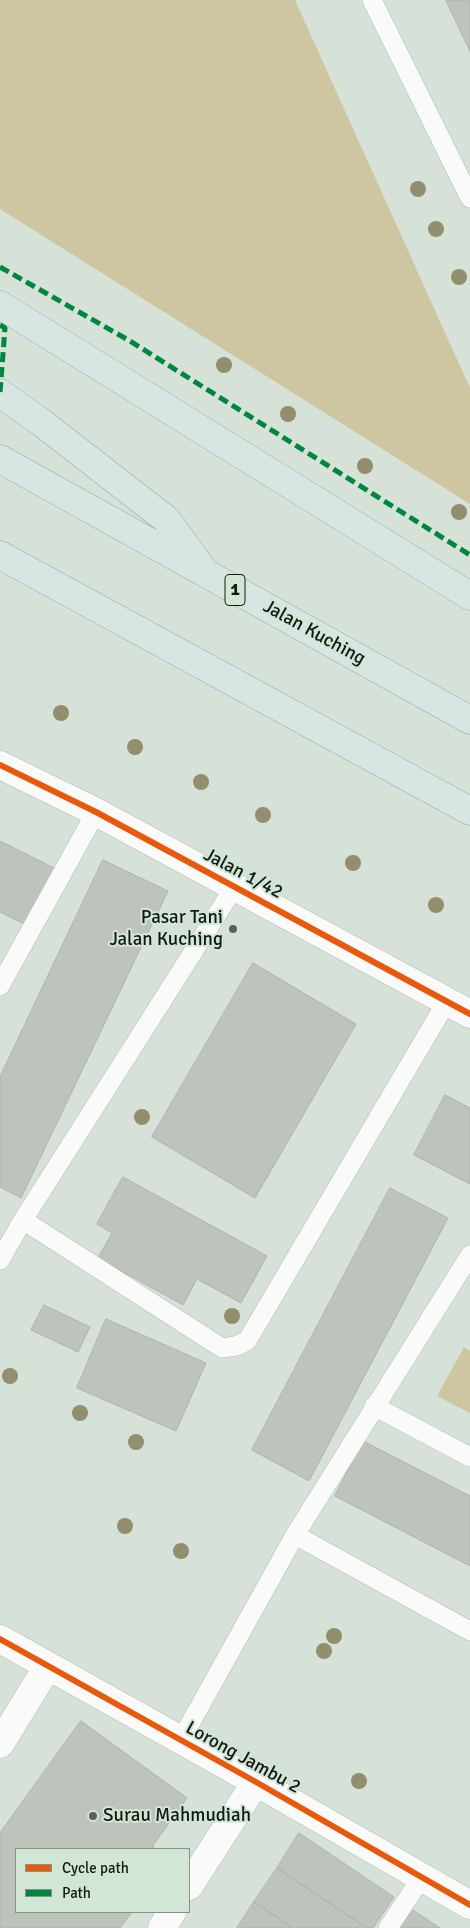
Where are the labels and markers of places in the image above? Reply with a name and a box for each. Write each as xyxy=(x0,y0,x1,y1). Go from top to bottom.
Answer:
place label: Pasar Tani Jalan Kuching xyxy=(109,907,223,951)
marker: Pasar Tani Jalan Kuching xyxy=(227,923,239,935)
place label: Surau Mahmudiah xyxy=(103,1805,251,1827)
marker: Surau Mahmudiah xyxy=(87,1810,99,1822)

